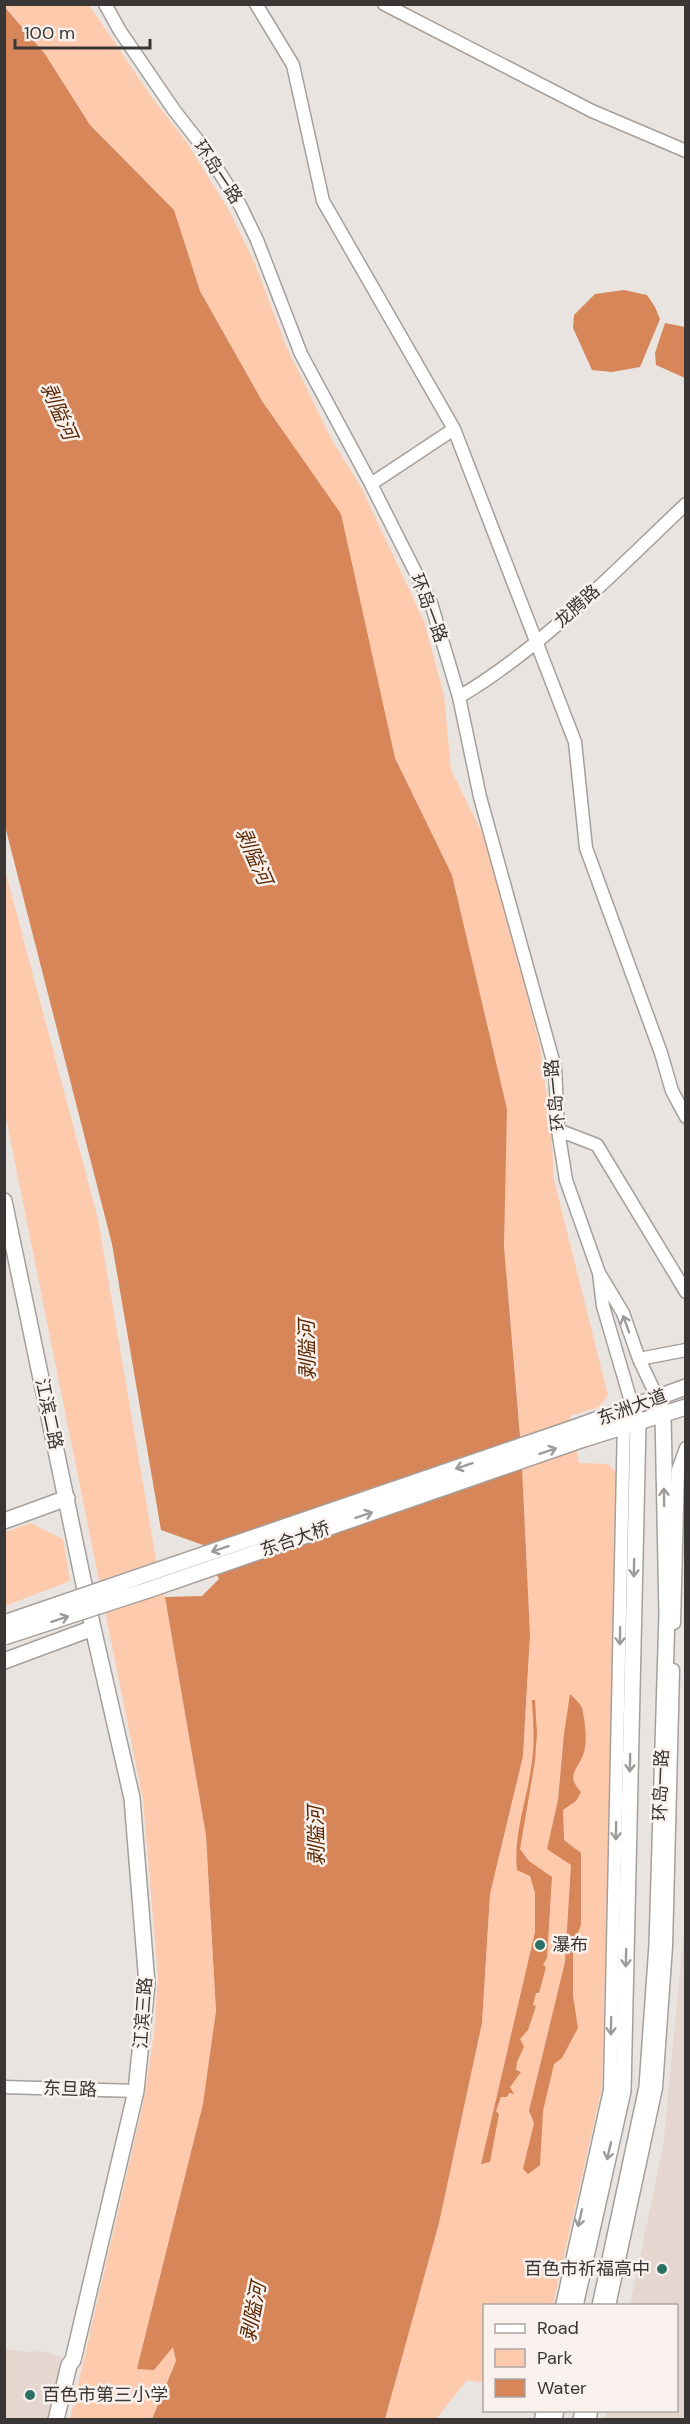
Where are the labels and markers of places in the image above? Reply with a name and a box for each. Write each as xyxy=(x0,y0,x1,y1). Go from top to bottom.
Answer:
place label: 瀑布 xyxy=(552,1933,588,1957)
marker: 瀑布 xyxy=(533,1938,547,1952)
place label: 百色市祈福高中 xyxy=(524,2257,650,2281)
marker: 百色市祈福高中 xyxy=(655,2262,669,2276)
place label: 百色市第三小学 xyxy=(42,2383,168,2407)
marker: 百色市第三小学 xyxy=(23,2388,37,2402)

